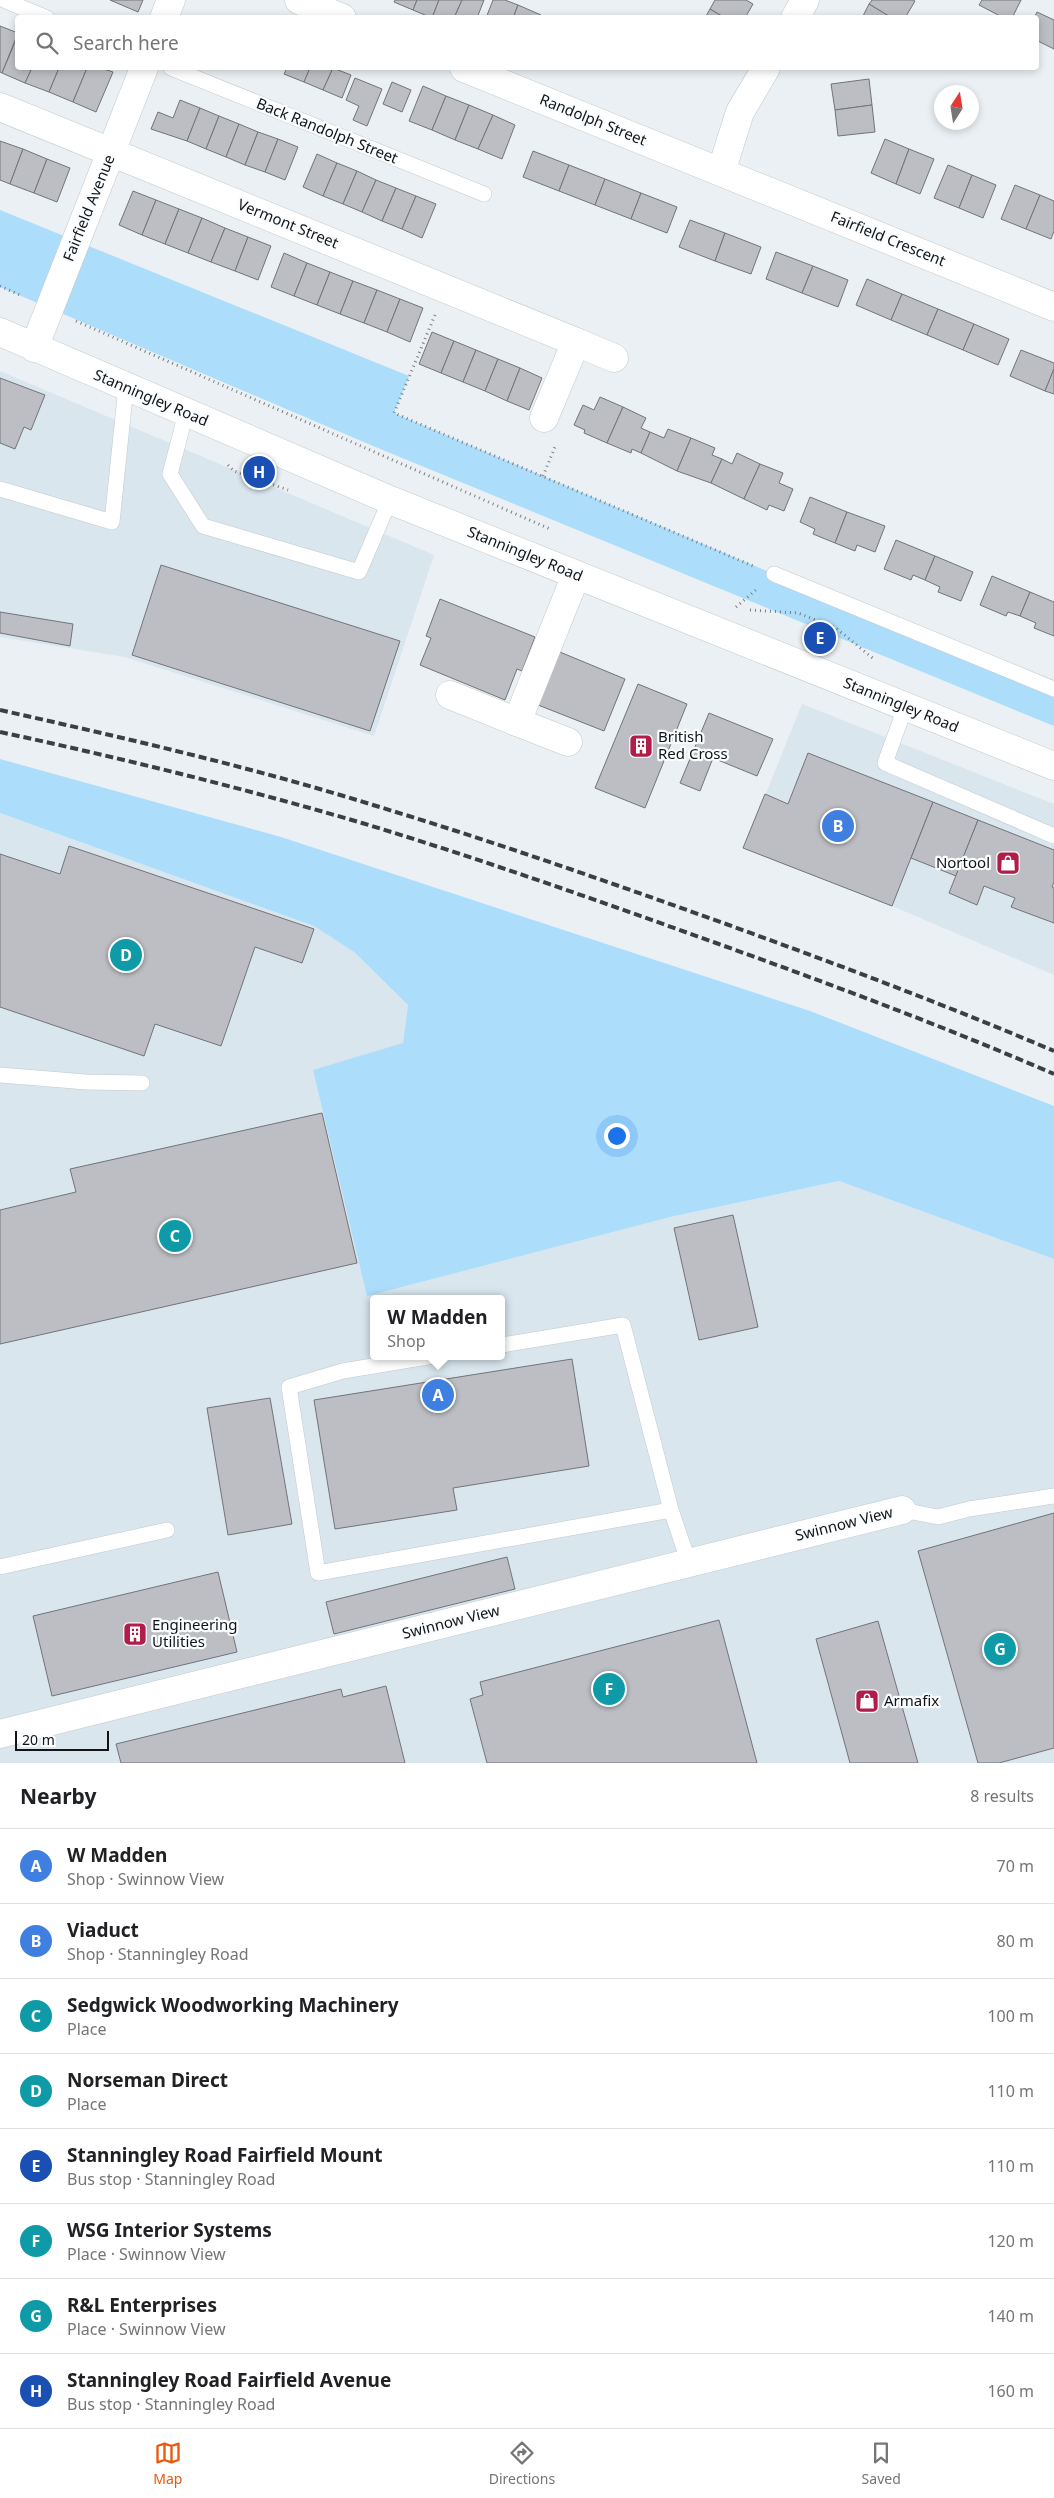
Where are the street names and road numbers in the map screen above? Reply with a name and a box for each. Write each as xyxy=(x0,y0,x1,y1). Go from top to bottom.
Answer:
street label: Randolph Street xyxy=(537,89,650,150)
street label: Back Randolph Street xyxy=(254,93,402,168)
street label: Fairfield Avenue xyxy=(58,151,119,264)
street label: Vermont Street xyxy=(235,194,342,253)
street label: Fairfield Crescent xyxy=(828,206,949,270)
street label: Stanningley Road xyxy=(91,364,212,430)
street label: Stanningley Road xyxy=(465,521,586,585)
street label: Stanningley Road xyxy=(841,672,962,736)
street label: Swinnow View xyxy=(793,1501,895,1545)
street label: Swinnow View xyxy=(400,1599,502,1643)

